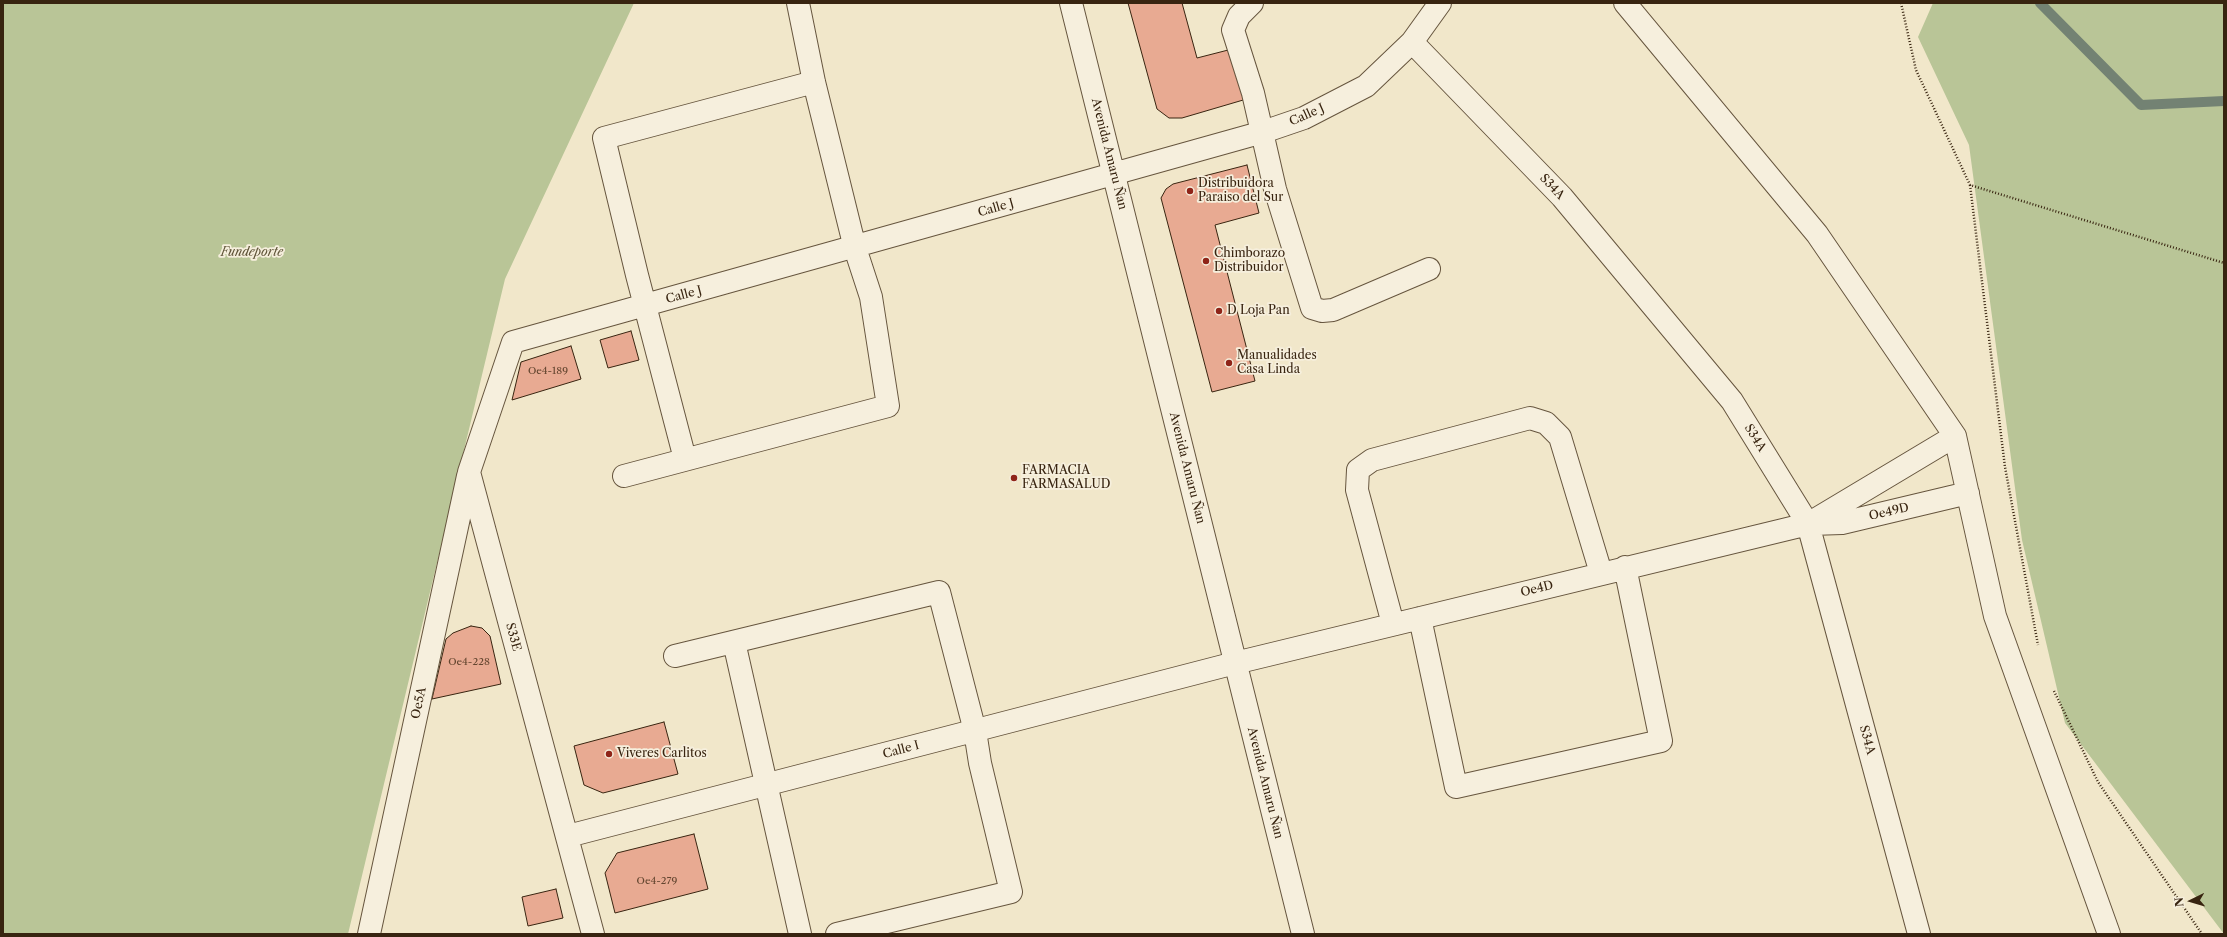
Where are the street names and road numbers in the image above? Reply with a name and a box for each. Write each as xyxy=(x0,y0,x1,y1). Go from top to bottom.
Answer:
street label: Avenida Amaru Ñan xyxy=(1088,97,1130,211)
street label: Calle J xyxy=(1287,101,1327,129)
street label: S34A xyxy=(1537,171,1567,203)
street label: Calle J xyxy=(976,196,1016,220)
street label: Calle J xyxy=(664,283,704,307)
street label: Avenida Amaru Ñan xyxy=(1166,411,1208,525)
street label: S34A xyxy=(1741,422,1769,454)
street label: Oe49D xyxy=(1868,500,1910,524)
street label: Oe4D xyxy=(1519,578,1555,600)
street label: S33E xyxy=(502,621,524,653)
street label: Oe5A xyxy=(409,686,429,720)
street label: S34A xyxy=(1856,724,1878,756)
street label: Avenida Amaru Ñan xyxy=(1244,726,1286,840)
street label: Calle I xyxy=(881,738,921,762)

